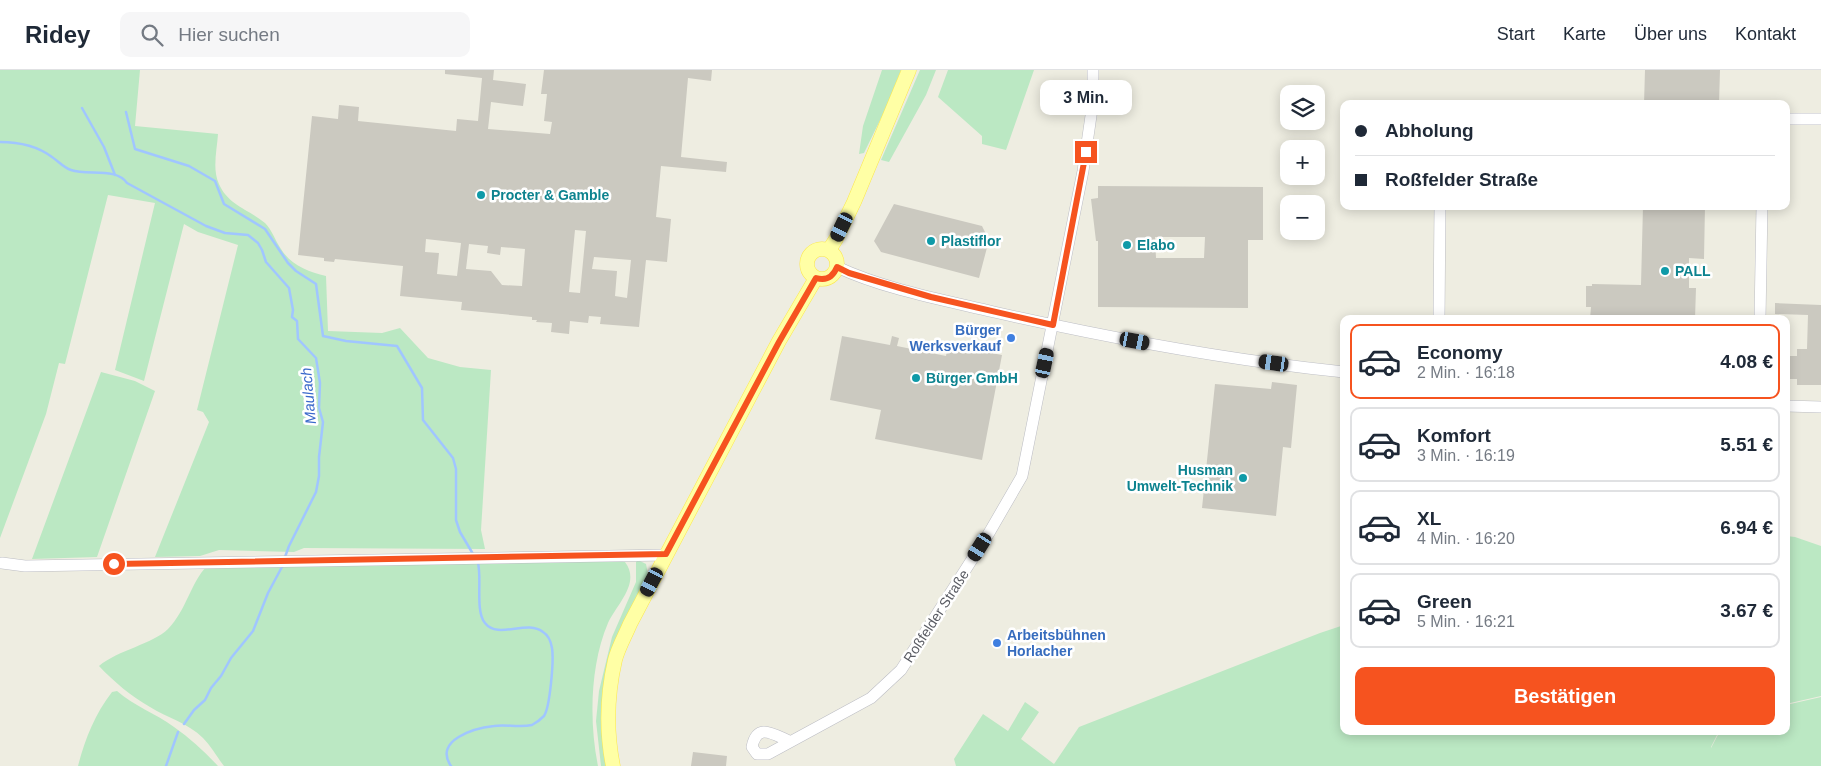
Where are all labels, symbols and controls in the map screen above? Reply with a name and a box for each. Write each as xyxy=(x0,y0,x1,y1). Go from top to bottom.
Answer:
search box xyxy=(120,12,470,57)
text: Ridey xyxy=(25,21,90,48)
icon: search xyxy=(138,21,166,49)
text: Hier suchen xyxy=(178,24,280,45)
text: Start xyxy=(1497,24,1535,44)
text: Karte xyxy=(1563,24,1606,44)
text: Über uns xyxy=(1634,24,1707,44)
text: Kontakt xyxy=(1735,24,1796,44)
callout: 3 Min. xyxy=(1040,79,1132,114)
map controls xyxy=(1280,85,1325,240)
button: layers xyxy=(1280,85,1325,130)
text: 3 Min. xyxy=(1063,89,1109,106)
text: Abholung xyxy=(1385,120,1474,141)
button: + xyxy=(1280,140,1325,185)
route end xyxy=(1075,141,1097,163)
text: Roßfelder Straße xyxy=(1385,169,1538,190)
place label: Procter & Gamble xyxy=(491,187,609,203)
marker: Procter & Gamble xyxy=(475,189,487,201)
button: − xyxy=(1280,195,1325,240)
car xyxy=(828,210,855,244)
place label: Plastiflor xyxy=(941,233,1001,249)
marker: Plastiflor xyxy=(925,235,937,247)
place label: Elabo xyxy=(1137,237,1175,253)
marker: Elabo xyxy=(1121,239,1133,251)
place label: PALL xyxy=(1675,263,1711,279)
marker: PALL xyxy=(1659,265,1671,277)
place label: Bürger Werksverkauf xyxy=(909,322,1002,354)
car xyxy=(1118,331,1151,351)
marker: Bürger Werksverkauf xyxy=(1005,332,1017,344)
icon: car xyxy=(1357,339,1402,384)
text: Economy xyxy=(1417,342,1503,363)
car xyxy=(1034,347,1055,379)
text: 4.08 € xyxy=(1720,351,1773,372)
car xyxy=(1258,353,1289,373)
text: 2 Min. · 16:18 xyxy=(1417,364,1515,381)
water label: Maulach xyxy=(297,367,319,425)
place label: Bürger GmbH xyxy=(926,370,1018,386)
marker: Bürger GmbH xyxy=(910,372,922,384)
icon: car xyxy=(1357,422,1402,467)
text: Komfort xyxy=(1417,425,1491,446)
text: 5.51 € xyxy=(1720,434,1773,455)
text: 3 Min. · 16:19 xyxy=(1417,447,1515,464)
place label: Husman Umwelt-Technik xyxy=(1127,462,1233,494)
marker: Husman Umwelt-Technik xyxy=(1237,472,1249,484)
icon: car xyxy=(1357,505,1402,550)
text: XL xyxy=(1417,508,1441,529)
text: 6.94 € xyxy=(1720,517,1773,538)
car xyxy=(965,530,994,564)
text: 4 Min. · 16:20 xyxy=(1417,530,1515,547)
route start xyxy=(103,553,125,575)
car xyxy=(638,565,665,599)
street label: Roßfelder Straße xyxy=(900,566,972,665)
icon: car xyxy=(1357,588,1402,633)
text: Green xyxy=(1417,591,1472,612)
text: 3.67 € xyxy=(1720,600,1773,621)
text: 5 Min. · 16:21 xyxy=(1417,613,1515,630)
place label: Arbeitsbühnen Horlacher xyxy=(1007,627,1106,659)
marker: Arbeitsbühnen Horlacher xyxy=(991,637,1003,649)
button: Bestätigen xyxy=(1355,667,1775,725)

